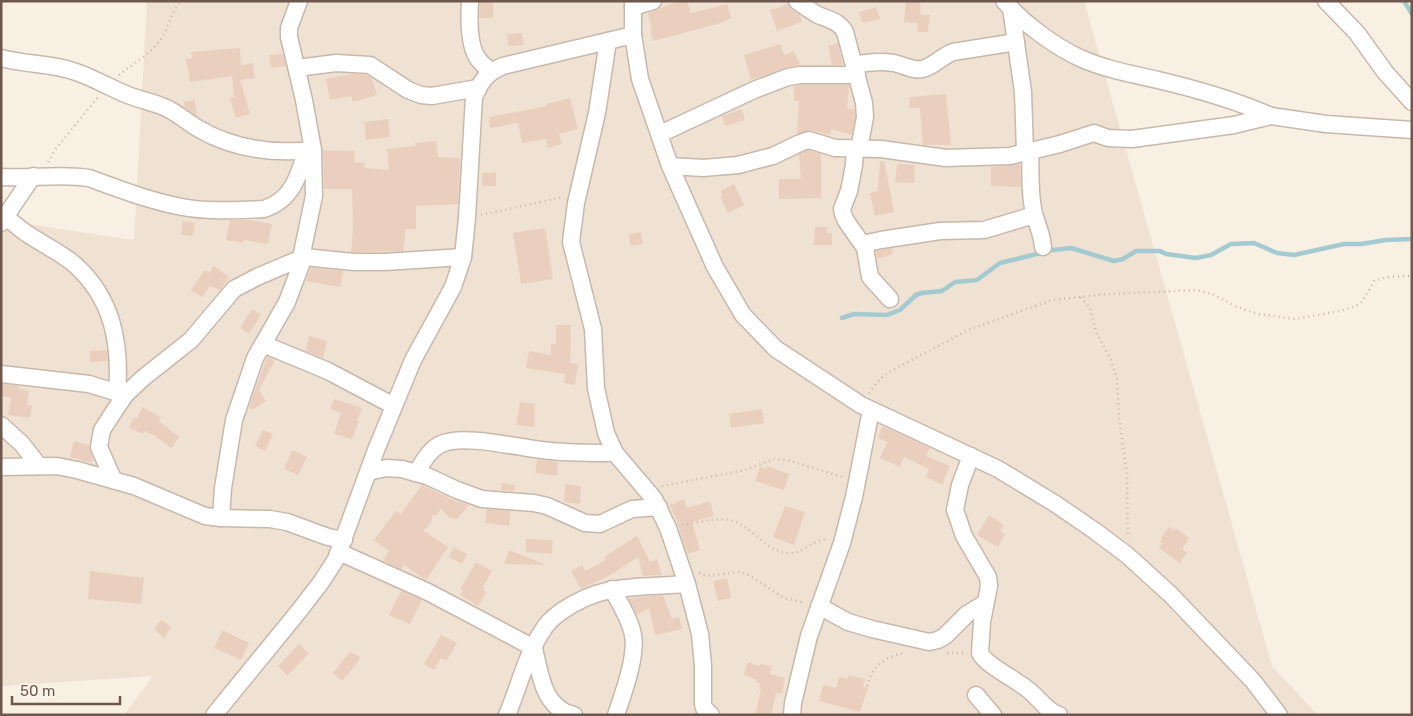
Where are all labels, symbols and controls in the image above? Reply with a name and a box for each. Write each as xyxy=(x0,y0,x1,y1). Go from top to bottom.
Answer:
scale bar xyxy=(12,674,120,706)
text: 50 m xyxy=(20,682,55,700)

